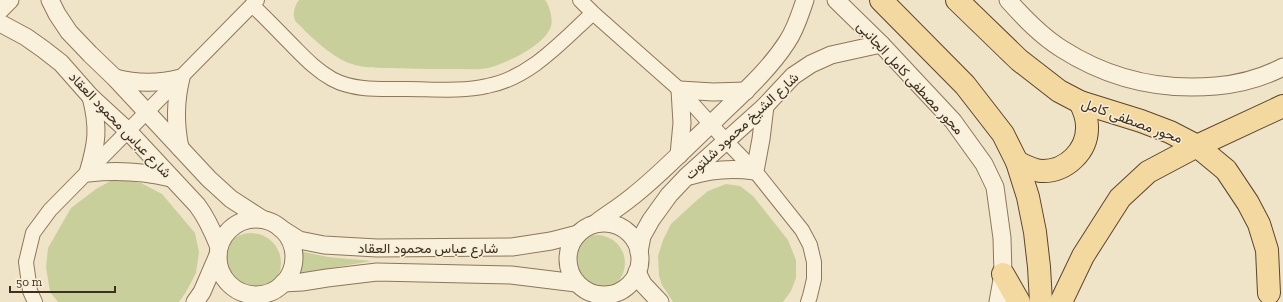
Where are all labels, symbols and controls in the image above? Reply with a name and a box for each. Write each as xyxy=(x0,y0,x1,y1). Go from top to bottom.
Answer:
street label: محور مصطفى كامل الجانبى xyxy=(853,18,967,138)
street label: شارع عباس محمود العقاد xyxy=(64,69,175,183)
street label: شارع الشيخ محمود شلتوت xyxy=(682,69,804,185)
street label: محور مصطفى كامل xyxy=(1079,95,1185,147)
street label: شارع عباس محمود العقاد xyxy=(358,240,498,259)
scale bar xyxy=(10,268,115,294)
text: 50 m xyxy=(16,275,43,289)

